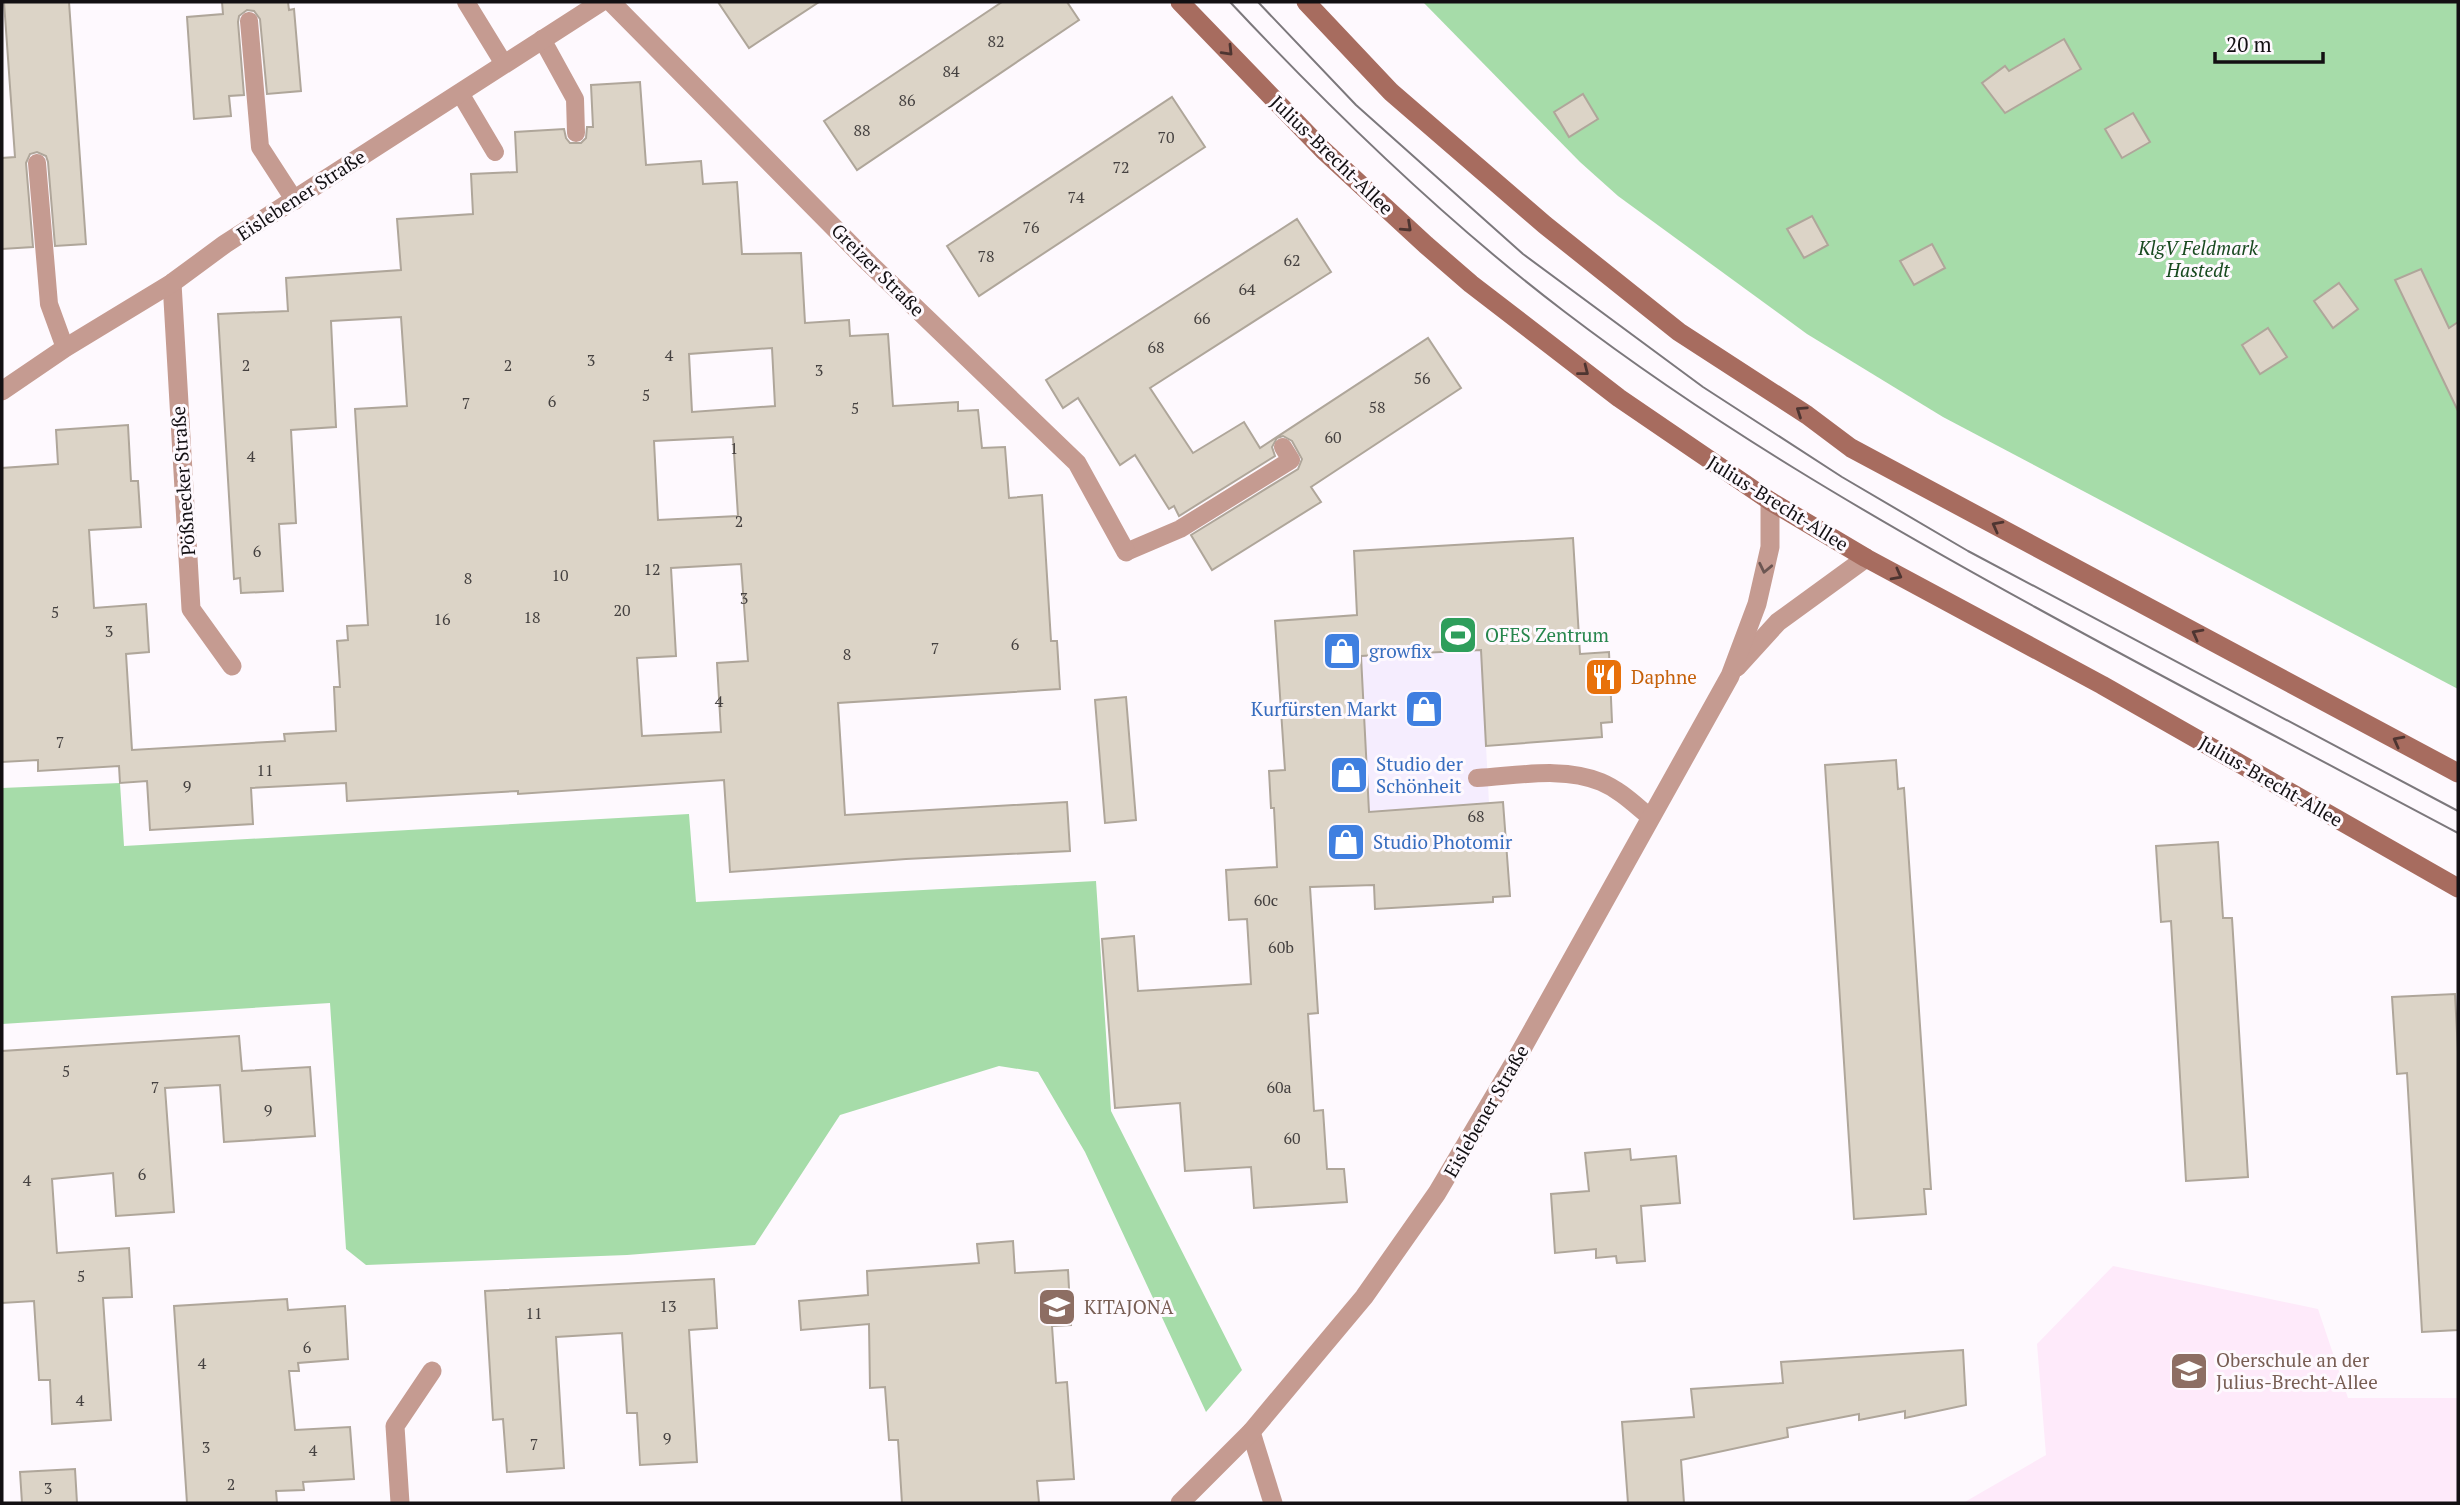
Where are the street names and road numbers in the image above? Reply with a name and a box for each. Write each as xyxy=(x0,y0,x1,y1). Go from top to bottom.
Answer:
street label: Julius-Brecht-Allee xyxy=(1265,89,1399,220)
street label: Eislebener Straße xyxy=(232,144,370,246)
street label: Greizer Straße xyxy=(826,218,930,322)
street label: Pößnecker Straße xyxy=(165,405,200,557)
street label: Julius-Brecht-Allee xyxy=(1703,449,1853,556)
street label: Julius-Brecht-Allee xyxy=(2195,729,2348,832)
street label: Eislebener Straße xyxy=(1438,1040,1534,1181)

